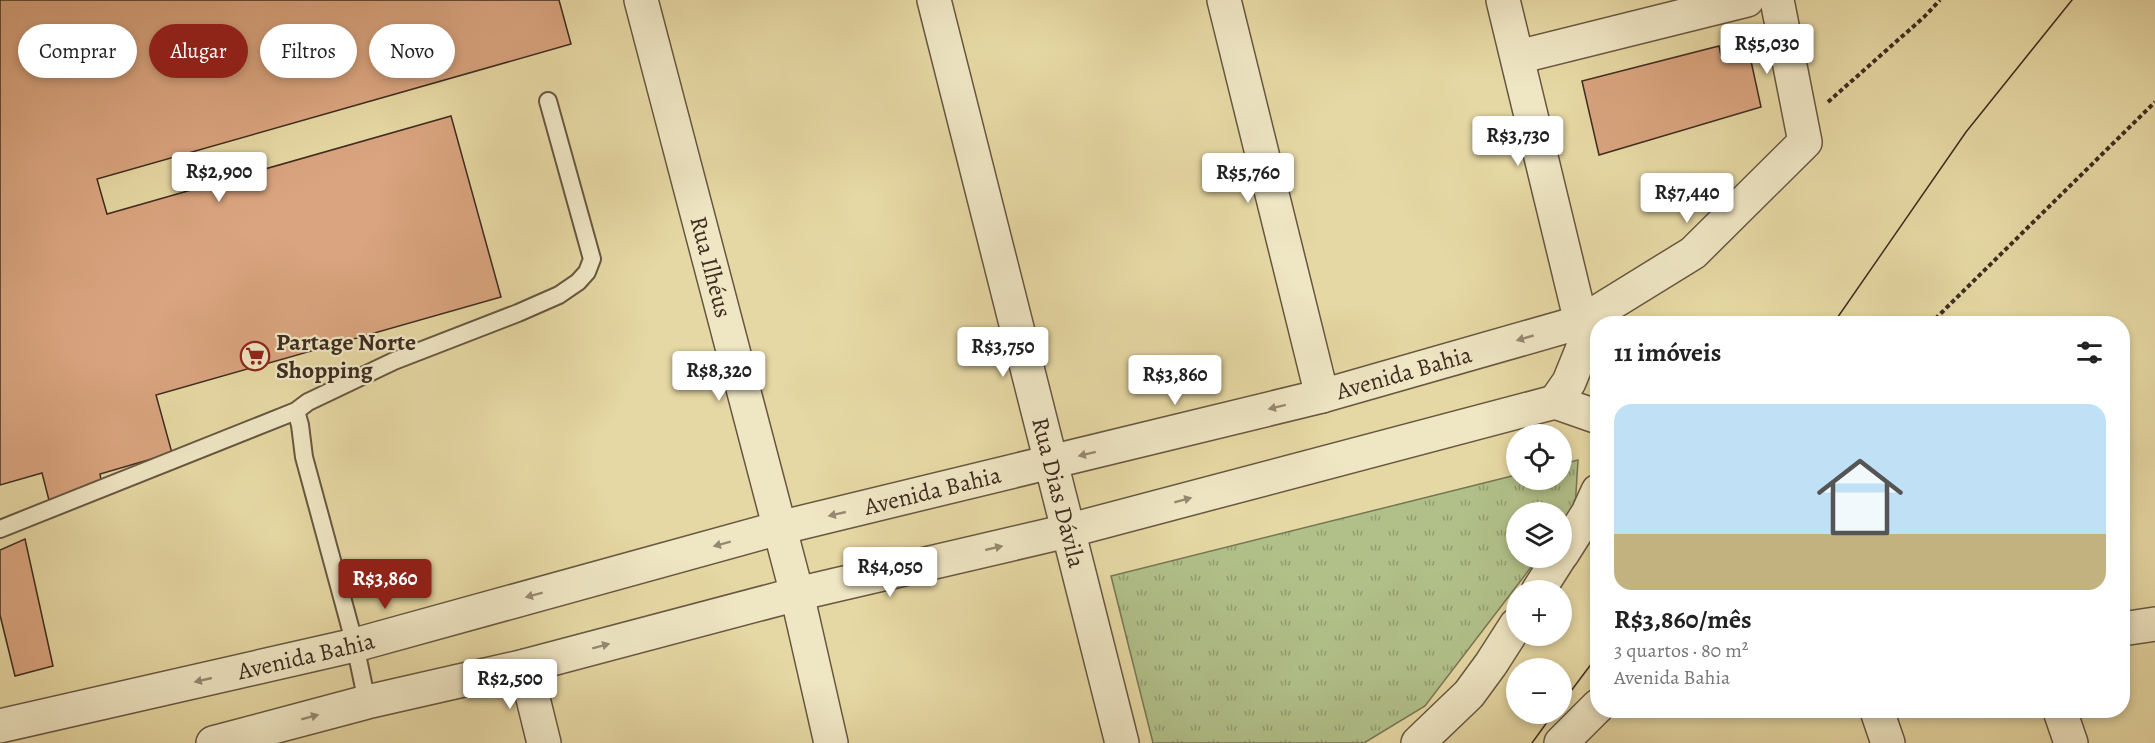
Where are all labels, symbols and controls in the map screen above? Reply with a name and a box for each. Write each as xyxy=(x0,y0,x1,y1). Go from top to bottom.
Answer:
chip: Comprar xyxy=(18,24,137,78)
chip: Alugar xyxy=(149,24,248,78)
chip: Filtros xyxy=(260,24,357,78)
chip: Novo xyxy=(369,24,455,78)
pin: R$5,030 xyxy=(1712,24,1822,75)
text: R$5,030 xyxy=(1735,30,1799,57)
pin: R$3,730 xyxy=(1463,116,1573,167)
text: R$3,730 xyxy=(1486,122,1550,149)
pin: R$2,900 xyxy=(164,152,274,203)
pin: R$5,760 xyxy=(1193,153,1303,204)
text: R$2,900 xyxy=(186,158,252,185)
text: R$5,760 xyxy=(1216,159,1280,186)
pin: R$7,440 xyxy=(1632,173,1742,224)
text: R$7,440 xyxy=(1655,179,1719,206)
street label: Rua Ilhéus xyxy=(682,213,740,321)
place label: Partage Norte Shopping xyxy=(276,326,416,386)
pin: R$3,750 xyxy=(948,327,1058,378)
text: R$3,750 xyxy=(971,333,1035,360)
one-way arrow xyxy=(1516,334,1534,343)
text: 11 imóveis xyxy=(1614,335,1721,370)
icon: filters xyxy=(2073,336,2106,369)
street label: Avenida Bahia xyxy=(1331,338,1476,407)
supermarket icon: Partage Norte Shopping xyxy=(239,340,271,372)
pin: R$8,320 xyxy=(664,351,774,402)
pin: R$3,860 xyxy=(1120,355,1230,406)
text: R$8,320 xyxy=(686,357,752,384)
text: R$3,860 xyxy=(1142,361,1208,388)
one-way arrow xyxy=(1267,403,1286,413)
street label: Rua Dias Dávila xyxy=(1024,414,1093,572)
map controls xyxy=(1506,424,1572,724)
button: locate xyxy=(1506,424,1572,490)
icon: home xyxy=(1806,443,1914,551)
one-way arrow xyxy=(1078,450,1097,460)
street label: Avenida Bahia xyxy=(860,458,1005,523)
one-way arrow xyxy=(1174,495,1192,504)
button: layers xyxy=(1506,502,1572,568)
one-way arrow xyxy=(827,510,846,520)
one-way arrow xyxy=(713,539,732,549)
one-way arrow xyxy=(985,542,1003,552)
pin: R$4,050 xyxy=(835,547,945,598)
text: R$4,050 xyxy=(857,553,923,580)
pin: R$3,860 xyxy=(330,559,440,610)
text: R$3,860 xyxy=(352,565,418,592)
button: + xyxy=(1506,580,1572,646)
one-way arrow xyxy=(525,591,543,601)
text: R$3,860/mês xyxy=(1614,602,1752,637)
street label: Avenida Bahia xyxy=(233,624,379,688)
text: 3 quartos · 80 m² xyxy=(1614,637,1748,664)
one-way arrow xyxy=(592,640,610,650)
button: − xyxy=(1506,658,1572,724)
pin: R$2,500 xyxy=(455,659,565,710)
text: Avenida Bahia xyxy=(1614,664,1730,691)
text: R$2,500 xyxy=(477,665,543,692)
one-way arrow xyxy=(194,675,212,685)
one-way arrow xyxy=(301,712,319,721)

